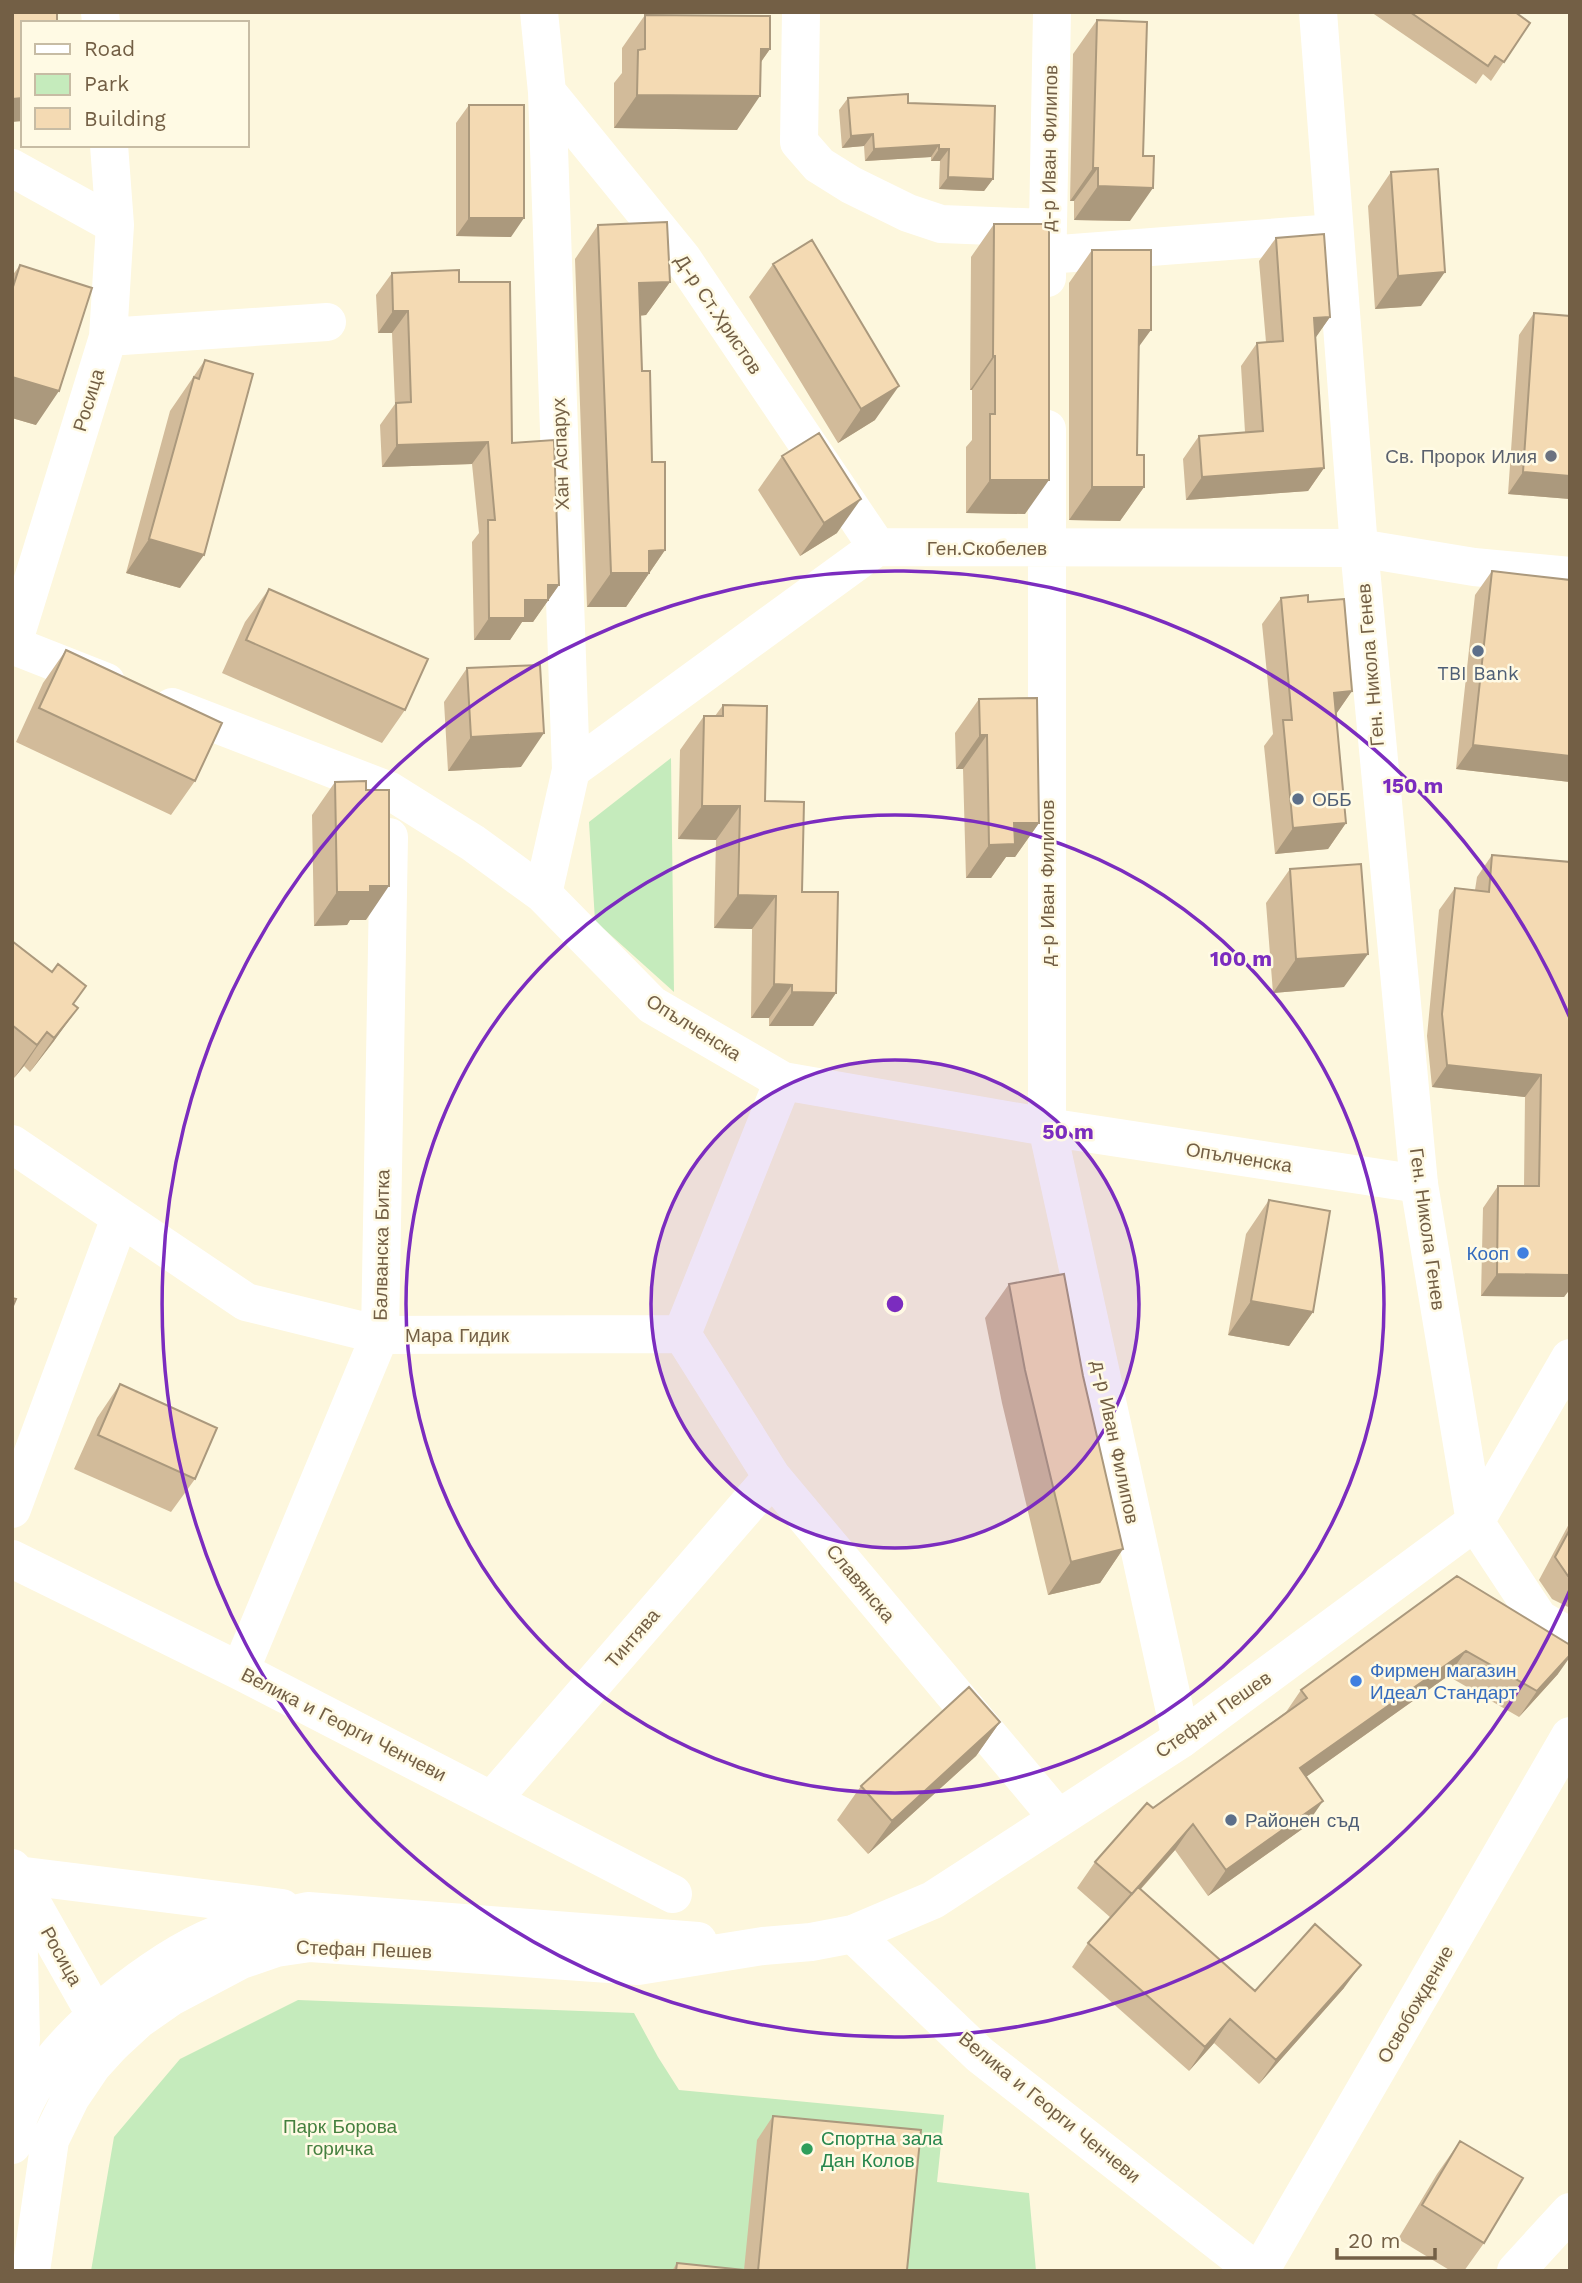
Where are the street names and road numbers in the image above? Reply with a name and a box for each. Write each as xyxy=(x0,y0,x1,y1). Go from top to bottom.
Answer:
street label: д-р Иван Филипов xyxy=(1037,65,1062,232)
street label: Д-р Ст.Христов xyxy=(670,250,767,379)
street label: Росица xyxy=(68,366,109,434)
street label: Хан Аспарух xyxy=(547,397,574,511)
street label: Ген.Скобелев xyxy=(927,537,1047,560)
street label: Ген. Никола Генев xyxy=(1352,583,1389,747)
street label: д-р Иван Филипов xyxy=(1036,800,1059,966)
street label: Опълченска xyxy=(642,989,746,1066)
street label: Опълченска xyxy=(1184,1138,1294,1177)
street label: Ген. Никола Генев xyxy=(1405,1147,1450,1312)
street label: Балванска Битка xyxy=(369,1169,394,1321)
street label: Мара Гидик xyxy=(405,1324,510,1347)
street label: д-р Иван Филипов xyxy=(1087,1358,1144,1526)
street label: Славянска xyxy=(821,1540,900,1627)
street label: Тинтява xyxy=(600,1604,665,1673)
street label: Велика и Георги Ченчеви xyxy=(237,1663,450,1786)
street label: Стефан Пешев xyxy=(1151,1666,1276,1763)
street label: Росица xyxy=(36,1923,87,1990)
street label: Стефан Пешев xyxy=(296,1936,432,1963)
street label: Освобождение xyxy=(1372,1941,1458,2067)
street label: Велика и Георги Ченчеви xyxy=(954,2027,1145,2188)

